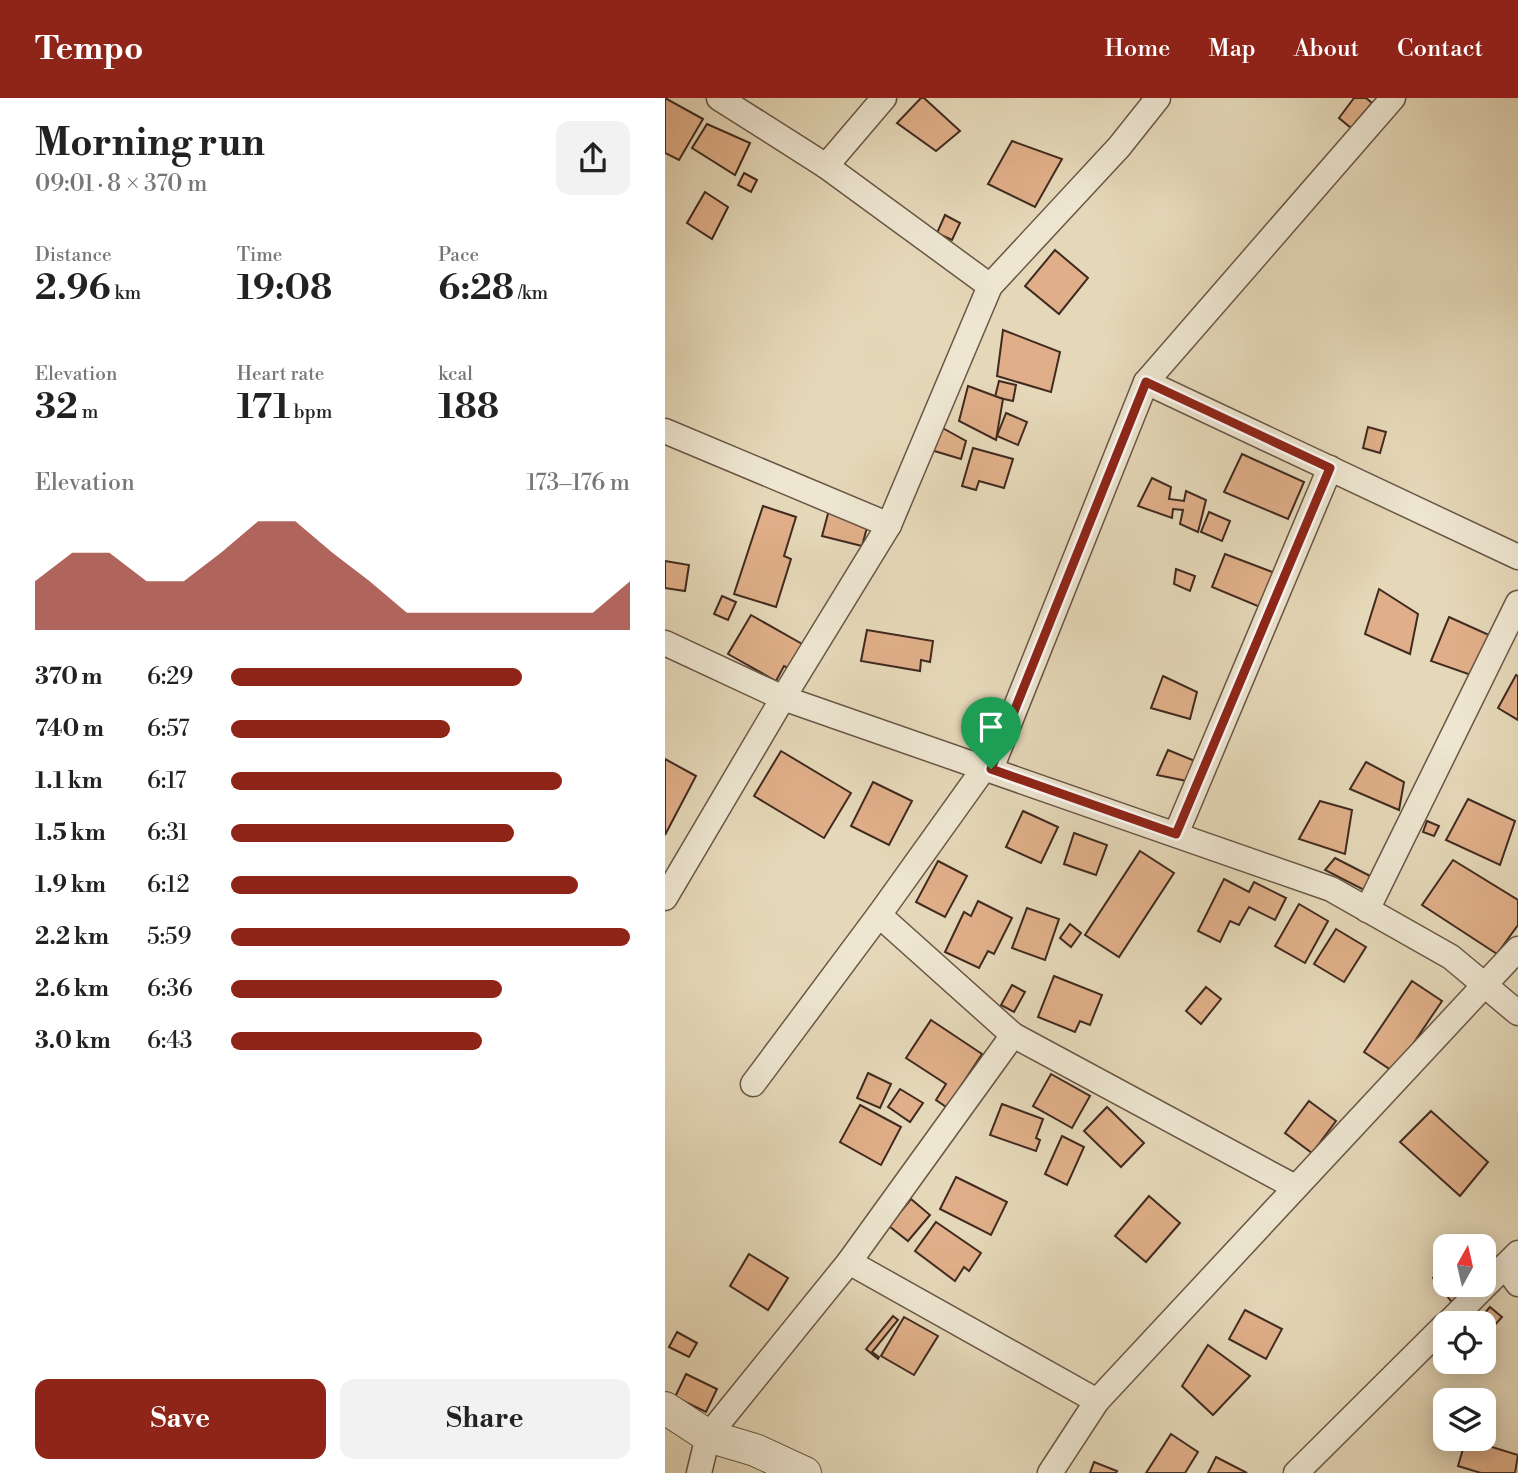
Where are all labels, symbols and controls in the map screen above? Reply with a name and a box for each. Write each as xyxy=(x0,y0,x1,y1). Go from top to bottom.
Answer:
text: Tempo xyxy=(35,29,143,70)
text: Home xyxy=(1105,34,1170,64)
text: Map xyxy=(1208,34,1256,64)
text: About xyxy=(1294,34,1359,64)
text: Contact xyxy=(1397,34,1483,64)
text: Morning run xyxy=(35,120,265,167)
button: share xyxy=(556,121,630,195)
text: 09:01 · 8 × 370 m xyxy=(35,170,207,198)
text: Distance xyxy=(35,243,112,267)
text: Time xyxy=(237,243,282,267)
text: Pace xyxy=(438,243,479,267)
text: 2.96 xyxy=(35,267,111,310)
text: 19:08 xyxy=(237,267,332,310)
text: 6:28 xyxy=(438,267,514,310)
text: km xyxy=(111,281,141,305)
text: /km xyxy=(514,281,548,305)
text: Elevation xyxy=(35,362,117,386)
text: Heart rate xyxy=(237,362,324,386)
text: kcal xyxy=(438,362,473,386)
text: 32 xyxy=(35,386,78,429)
text: 171 xyxy=(237,386,290,429)
text: 188 xyxy=(438,386,499,429)
text: m xyxy=(78,400,99,424)
text: bpm xyxy=(290,400,332,424)
text: Elevation xyxy=(35,469,135,497)
text: 173–176 m xyxy=(526,469,630,497)
text: 370 m xyxy=(35,663,102,691)
text: 6:29 xyxy=(147,663,193,691)
pin xyxy=(961,697,1021,769)
icon: arrive xyxy=(972,708,1010,746)
text: 740 m xyxy=(35,715,104,743)
text: 6:57 xyxy=(147,715,190,743)
text: 1.1 km xyxy=(35,767,103,795)
text: 6:17 xyxy=(147,767,186,795)
text: 1.5 km xyxy=(35,819,106,847)
text: 6:31 xyxy=(147,819,188,847)
text: 1.9 km xyxy=(35,871,106,899)
text: 6:12 xyxy=(147,871,190,899)
text: 2.2 km xyxy=(35,923,109,951)
text: 5:59 xyxy=(147,923,191,951)
text: 2.6 km xyxy=(35,975,109,1003)
text: 6:36 xyxy=(147,975,193,1003)
text: 3.0 km xyxy=(35,1027,111,1055)
text: 6:43 xyxy=(147,1027,193,1055)
north arrow xyxy=(1433,1234,1496,1297)
map controls xyxy=(1433,1234,1496,1451)
button: locate xyxy=(1433,1311,1496,1374)
button: Save xyxy=(35,1379,326,1459)
button: Share xyxy=(340,1379,630,1459)
button: layers xyxy=(1433,1388,1496,1451)

